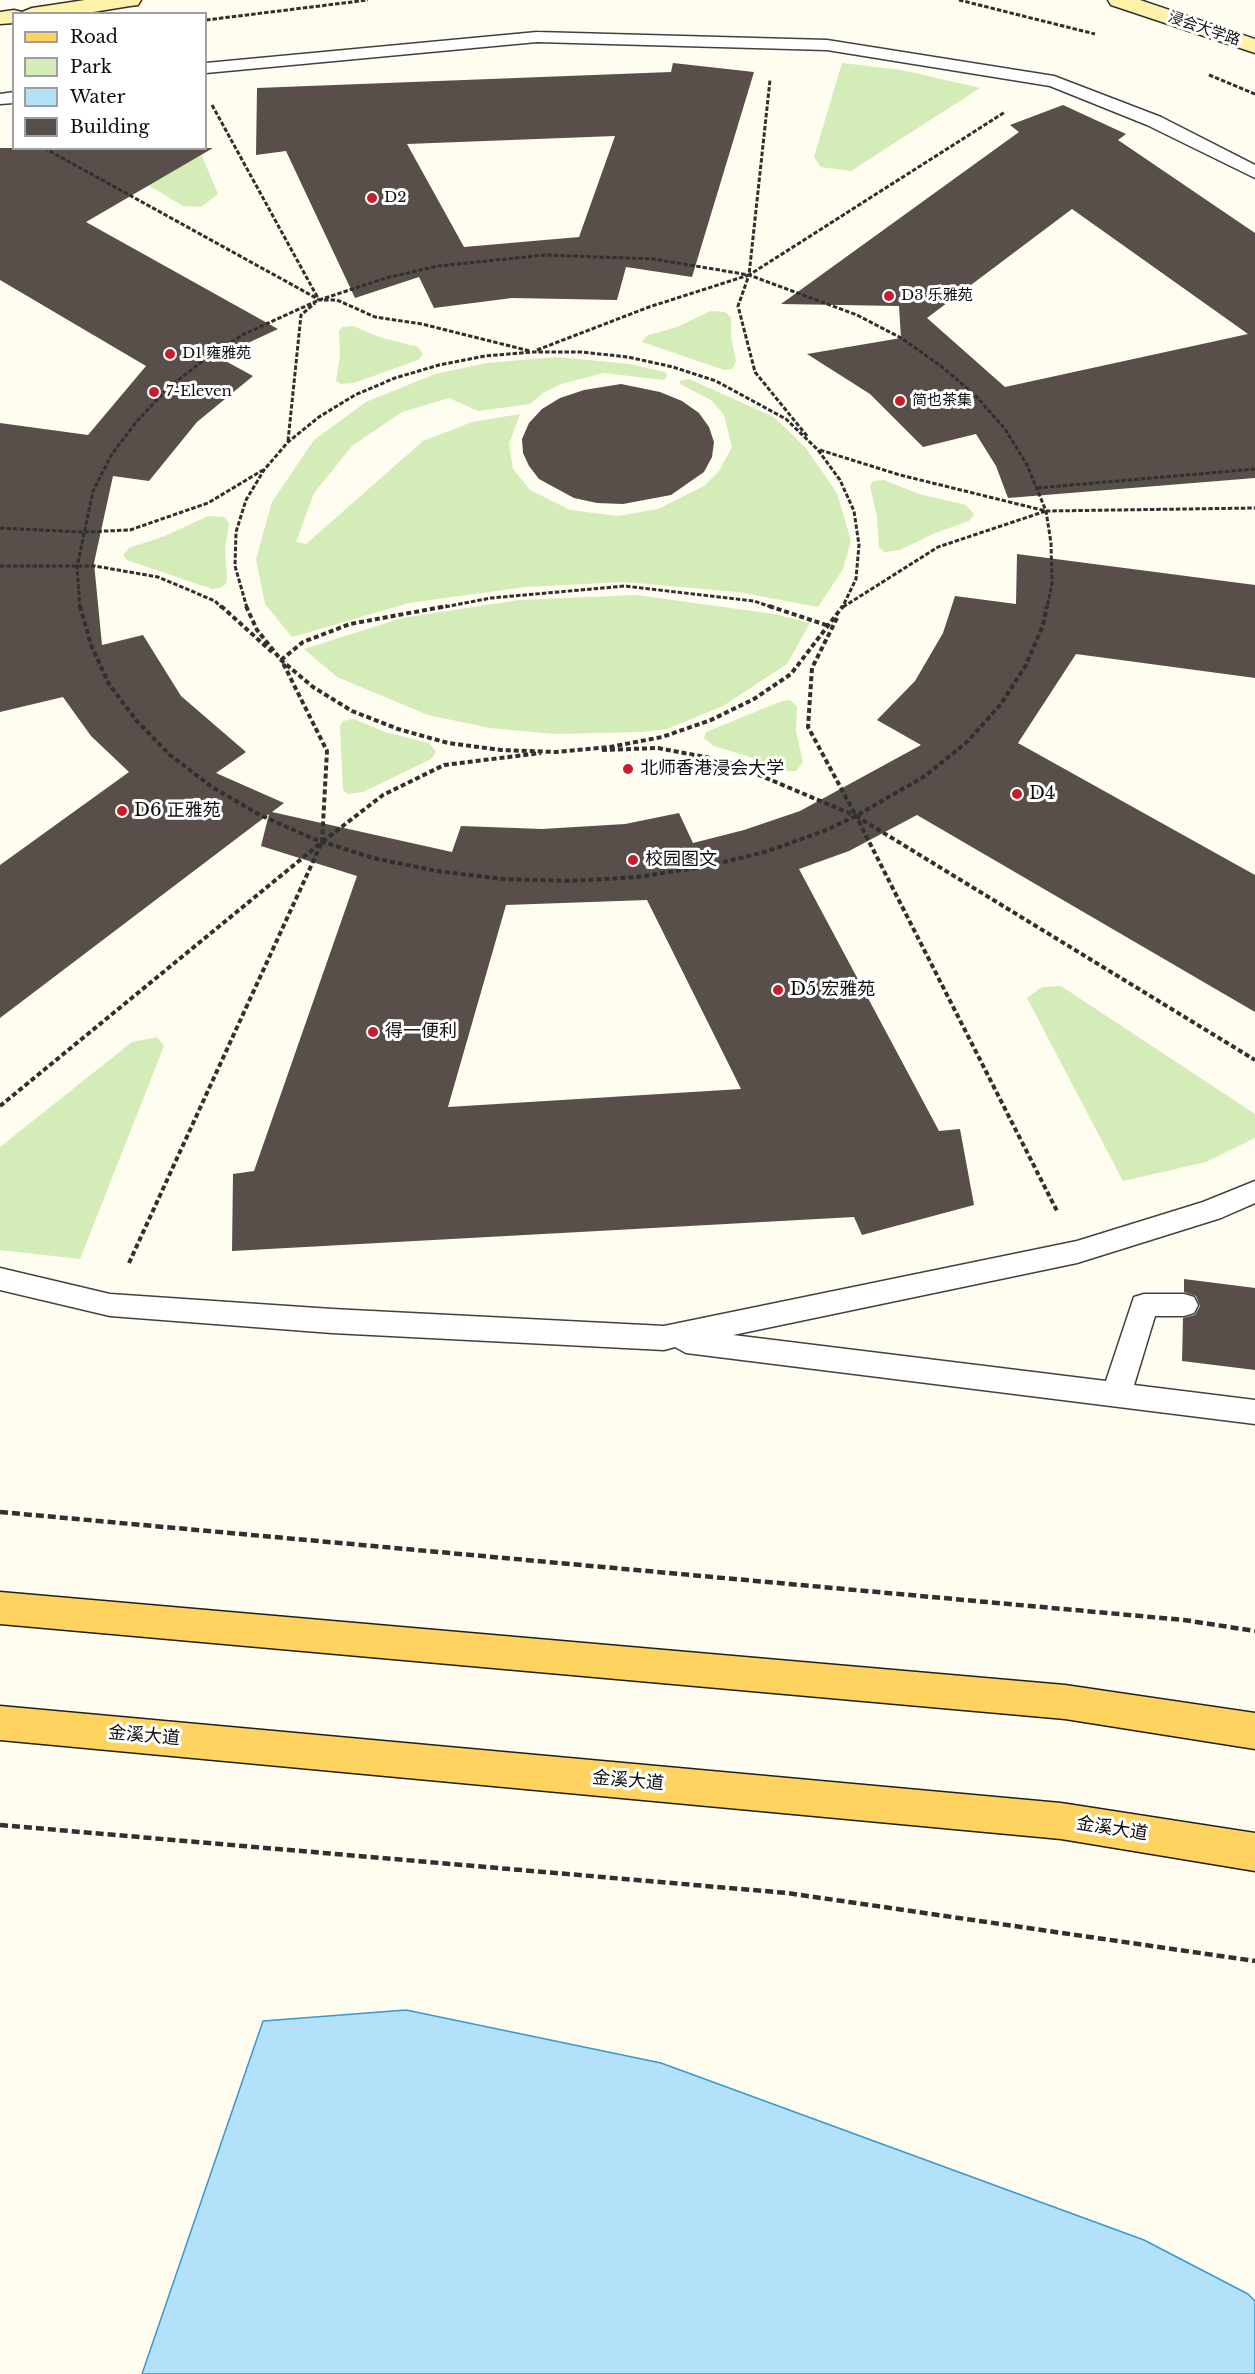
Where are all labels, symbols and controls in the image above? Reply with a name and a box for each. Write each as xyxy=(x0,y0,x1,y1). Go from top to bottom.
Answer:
street label: 浸会大学路 xyxy=(1166,8,1242,50)
legend xyxy=(12,12,207,150)
text: Road xyxy=(70,26,118,48)
text: Park xyxy=(70,56,112,78)
text: Water xyxy=(70,86,125,108)
text: Building xyxy=(70,116,149,138)
place label: D2 xyxy=(384,189,406,207)
marker: D2 xyxy=(365,191,379,205)
place label: D3 乐雅苑 xyxy=(901,287,973,305)
marker: D3 乐雅苑 xyxy=(882,289,896,303)
place label: D1 雍雅苑 xyxy=(182,345,251,363)
marker: D1 雍雅苑 xyxy=(163,347,177,361)
place label: 7-Eleven xyxy=(166,383,232,401)
marker: 7-Eleven xyxy=(147,385,161,399)
place label: 简也茶集 xyxy=(912,392,972,410)
marker: 简也茶集 xyxy=(893,394,907,408)
place label: 北师香港浸会大学 xyxy=(640,758,784,780)
marker: 北师香港浸会大学 xyxy=(621,762,635,776)
place label: D4 xyxy=(1029,783,1055,805)
marker: D4 xyxy=(1010,787,1024,801)
place label: D6 正雅苑 xyxy=(134,800,221,822)
marker: D6 正雅苑 xyxy=(115,804,129,818)
place label: 校园图文 xyxy=(645,849,717,871)
marker: 校园图文 xyxy=(626,853,640,867)
place label: D5 宏雅苑 xyxy=(790,979,875,1001)
marker: D5 宏雅苑 xyxy=(771,983,785,997)
place label: 得一便利 xyxy=(385,1021,457,1043)
marker: 得一便利 xyxy=(366,1025,380,1039)
street label: 金溪大道 xyxy=(107,1722,181,1750)
street label: 金溪大道 xyxy=(591,1767,665,1795)
street label: 金溪大道 xyxy=(1075,1813,1149,1845)

